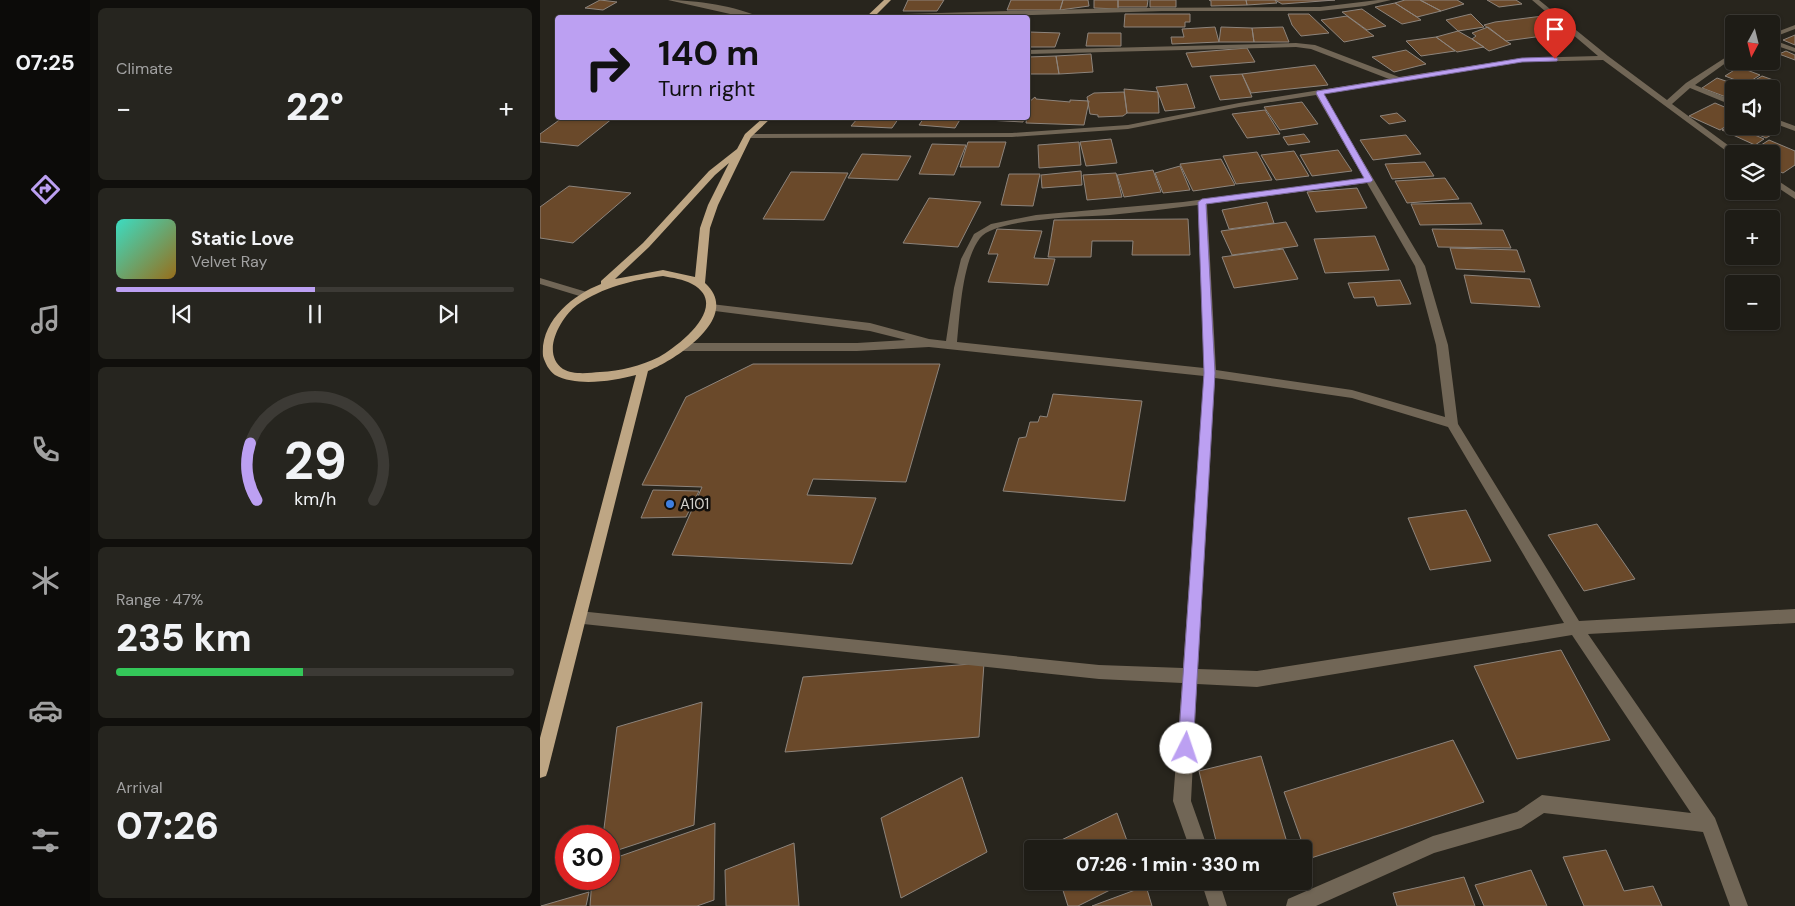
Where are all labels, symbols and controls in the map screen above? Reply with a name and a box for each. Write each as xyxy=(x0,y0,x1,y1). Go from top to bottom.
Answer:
pin xyxy=(1534,8,1576,59)
icon: arrive xyxy=(1541,15,1569,43)
north arrow xyxy=(1725,15,1780,70)
map controls xyxy=(1725,15,1780,330)
text: 140 m xyxy=(658,30,759,76)
icon: right xyxy=(575,35,640,100)
text: 07:25 xyxy=(15,48,75,77)
text: Climate xyxy=(116,58,173,79)
text: Turn right xyxy=(658,74,755,103)
button: sound xyxy=(1725,80,1780,135)
text: 22° xyxy=(286,82,344,132)
text: − xyxy=(116,90,131,127)
text: + xyxy=(499,90,514,127)
button: layers xyxy=(1725,145,1780,200)
icon: directions xyxy=(28,172,63,207)
button: + xyxy=(1725,210,1780,265)
text: Static Love xyxy=(191,226,294,251)
text: Velvet Ray xyxy=(191,251,267,272)
button: − xyxy=(1725,275,1780,330)
icon: previous xyxy=(168,300,196,328)
icon: pause xyxy=(301,300,329,328)
icon: next xyxy=(434,300,462,328)
icon: music xyxy=(28,302,63,337)
text: 29 xyxy=(284,427,346,495)
icon: phone xyxy=(28,432,63,467)
text: km/h xyxy=(294,487,336,511)
place label: A101 xyxy=(680,494,709,514)
marker: A101 xyxy=(664,498,676,510)
icon: climate xyxy=(28,563,63,598)
text: Range · 47% xyxy=(116,589,203,610)
text: 235 km xyxy=(116,613,252,663)
icon: car xyxy=(28,693,63,728)
position arrow xyxy=(1159,721,1211,773)
text: Arrival xyxy=(116,777,163,798)
text: 07:26 xyxy=(116,801,219,851)
icon: filters xyxy=(28,823,63,858)
speed limit sign: 30 xyxy=(555,825,620,890)
text: 07:26 · 1 min · 330 m xyxy=(1076,852,1260,877)

